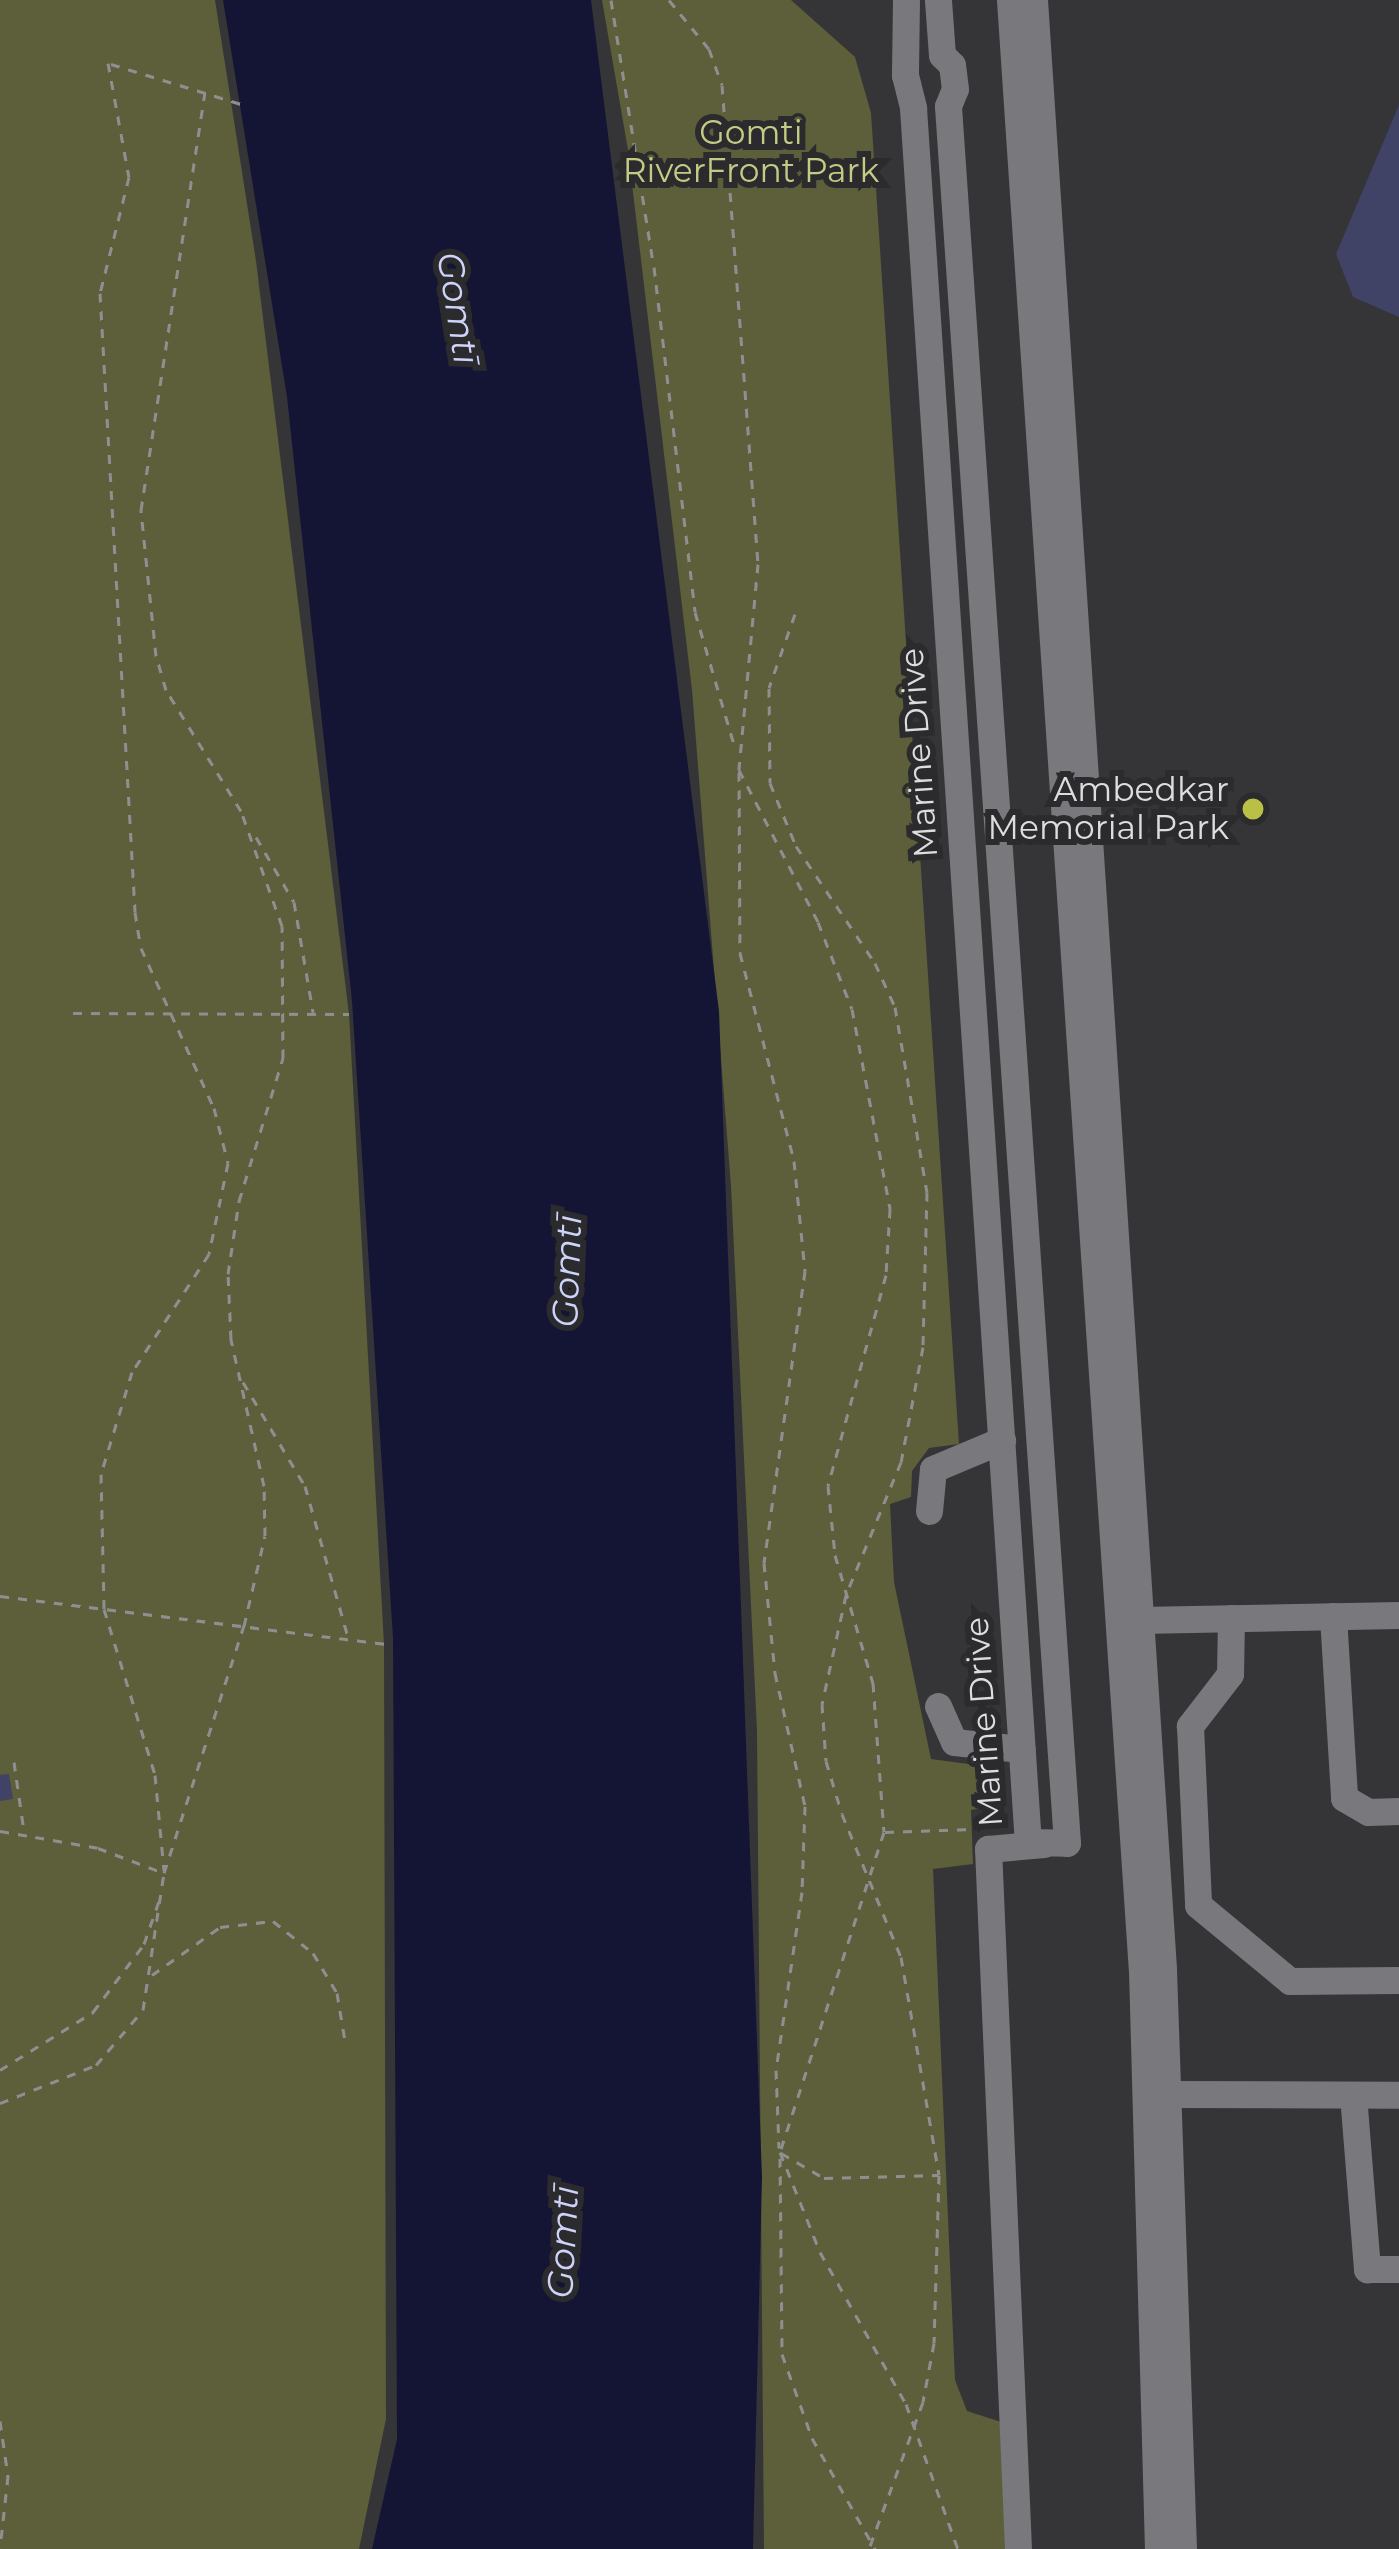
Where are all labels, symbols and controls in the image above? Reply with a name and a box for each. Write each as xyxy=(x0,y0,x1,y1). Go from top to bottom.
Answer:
park label: Gomti RiverFront Park xyxy=(623,113,879,191)
water label: Gomtī xyxy=(428,249,488,367)
street label: Marine Drive xyxy=(892,647,946,859)
place label: Ambedkar Memorial Park xyxy=(988,770,1229,848)
marker: Ambedkar Memorial Park xyxy=(1240,796,1266,822)
water label: Gomtī xyxy=(543,1214,591,1328)
street label: Marine Drive xyxy=(957,1616,1011,1828)
water label: Gomtī xyxy=(538,2184,588,2300)

